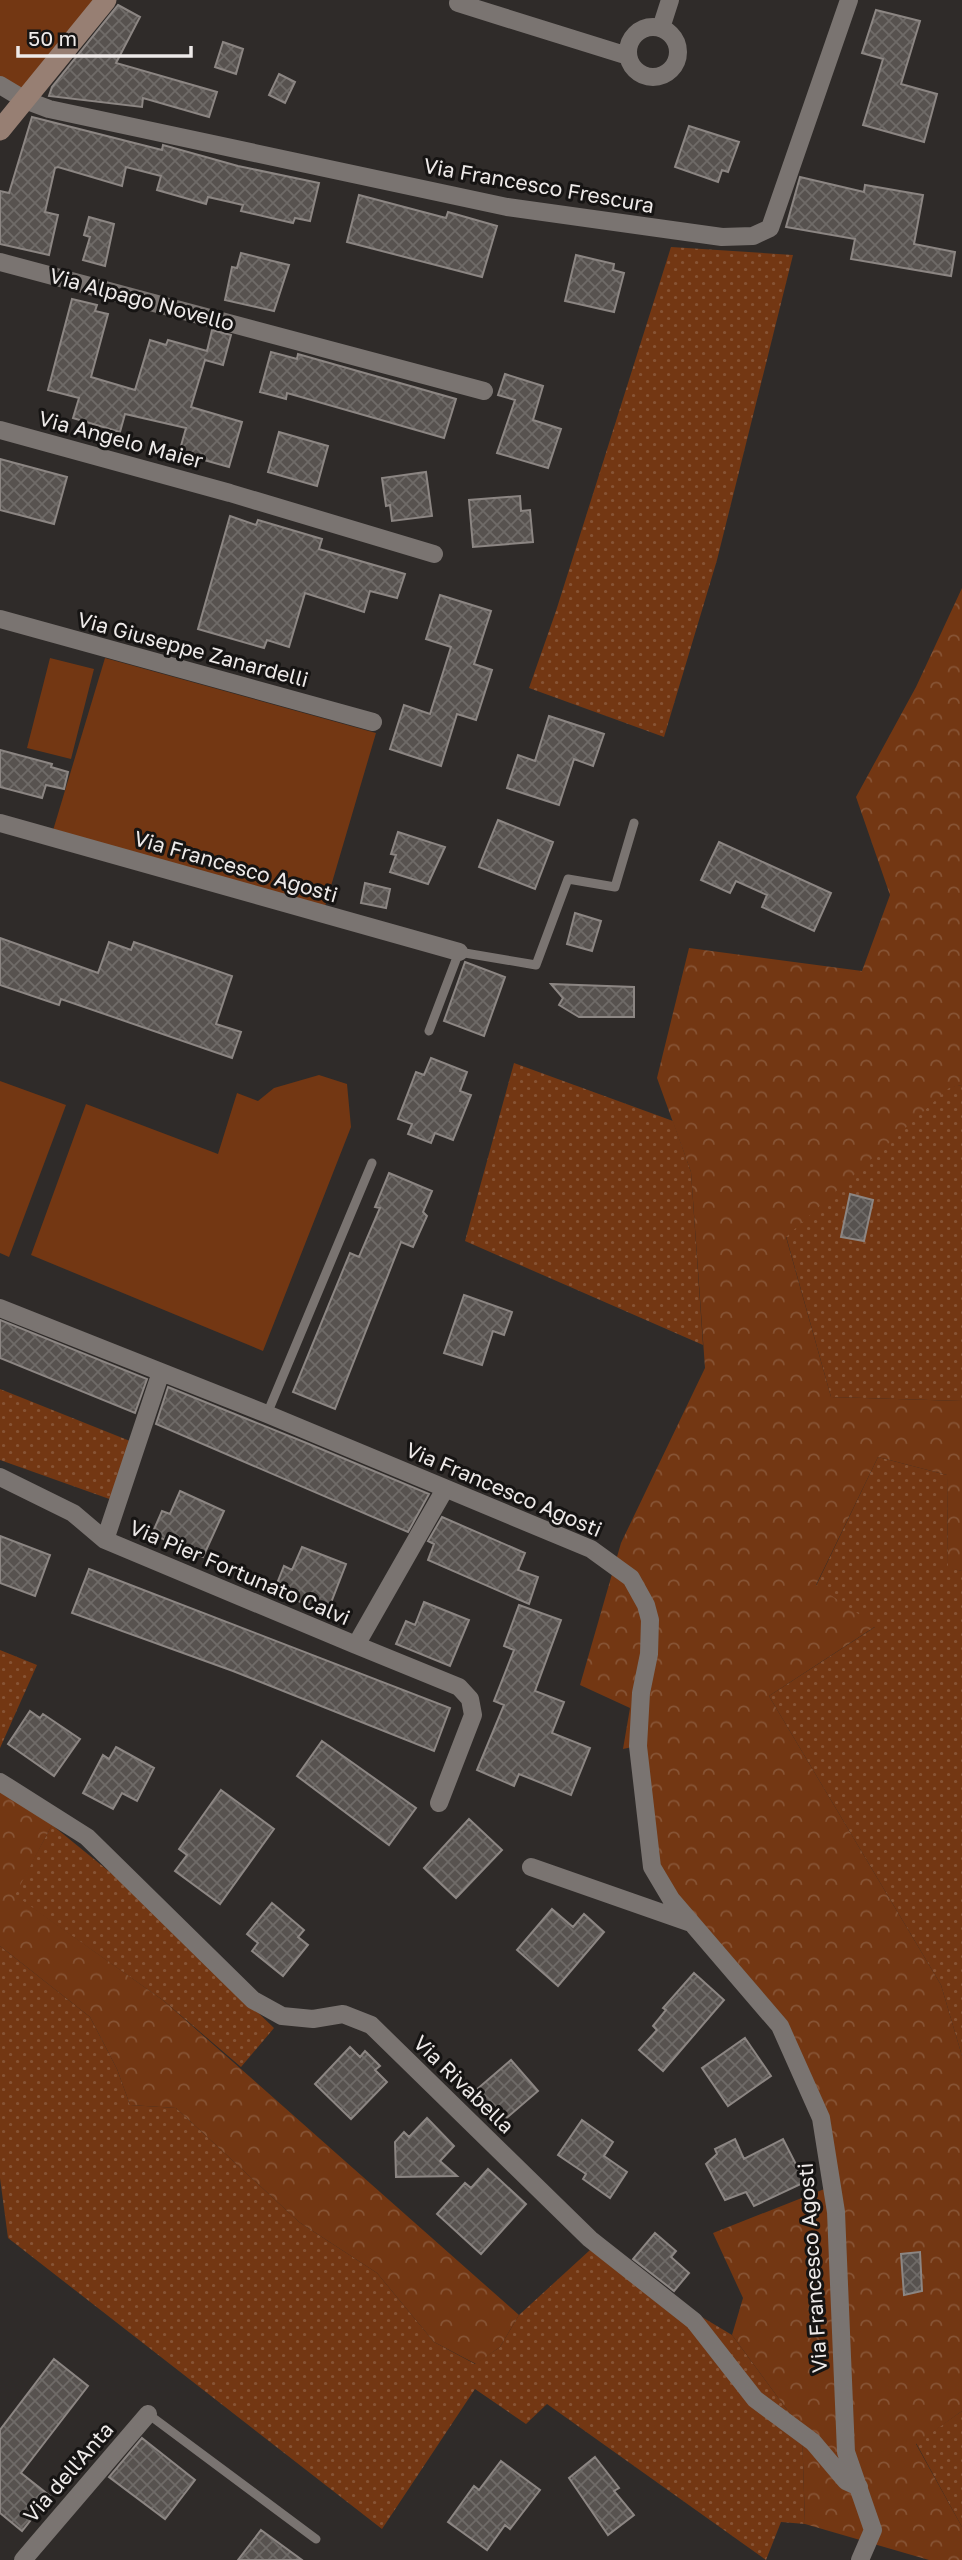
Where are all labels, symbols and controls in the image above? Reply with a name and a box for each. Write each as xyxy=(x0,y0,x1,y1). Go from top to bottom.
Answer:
scale bar xyxy=(18,14,191,58)
text: 50 m xyxy=(28,25,77,51)
street label: Via Francesco Frescura xyxy=(422,152,656,218)
street label: Via Alpago Novello xyxy=(47,262,237,336)
street label: Via Angelo Maier xyxy=(36,405,206,473)
street label: Via Giuseppe Zanardelli xyxy=(75,606,311,692)
street label: Via Francesco Agosti xyxy=(131,824,341,908)
street label: Via Francesco Agosti xyxy=(402,1436,606,1542)
street label: Via Pier Fortunato Calvi xyxy=(126,1514,354,1630)
street label: Via Rivabella xyxy=(408,2029,520,2139)
street label: Via Francesco Agosti xyxy=(792,2162,832,2374)
street label: Via dell'Anta xyxy=(17,2416,119,2528)

